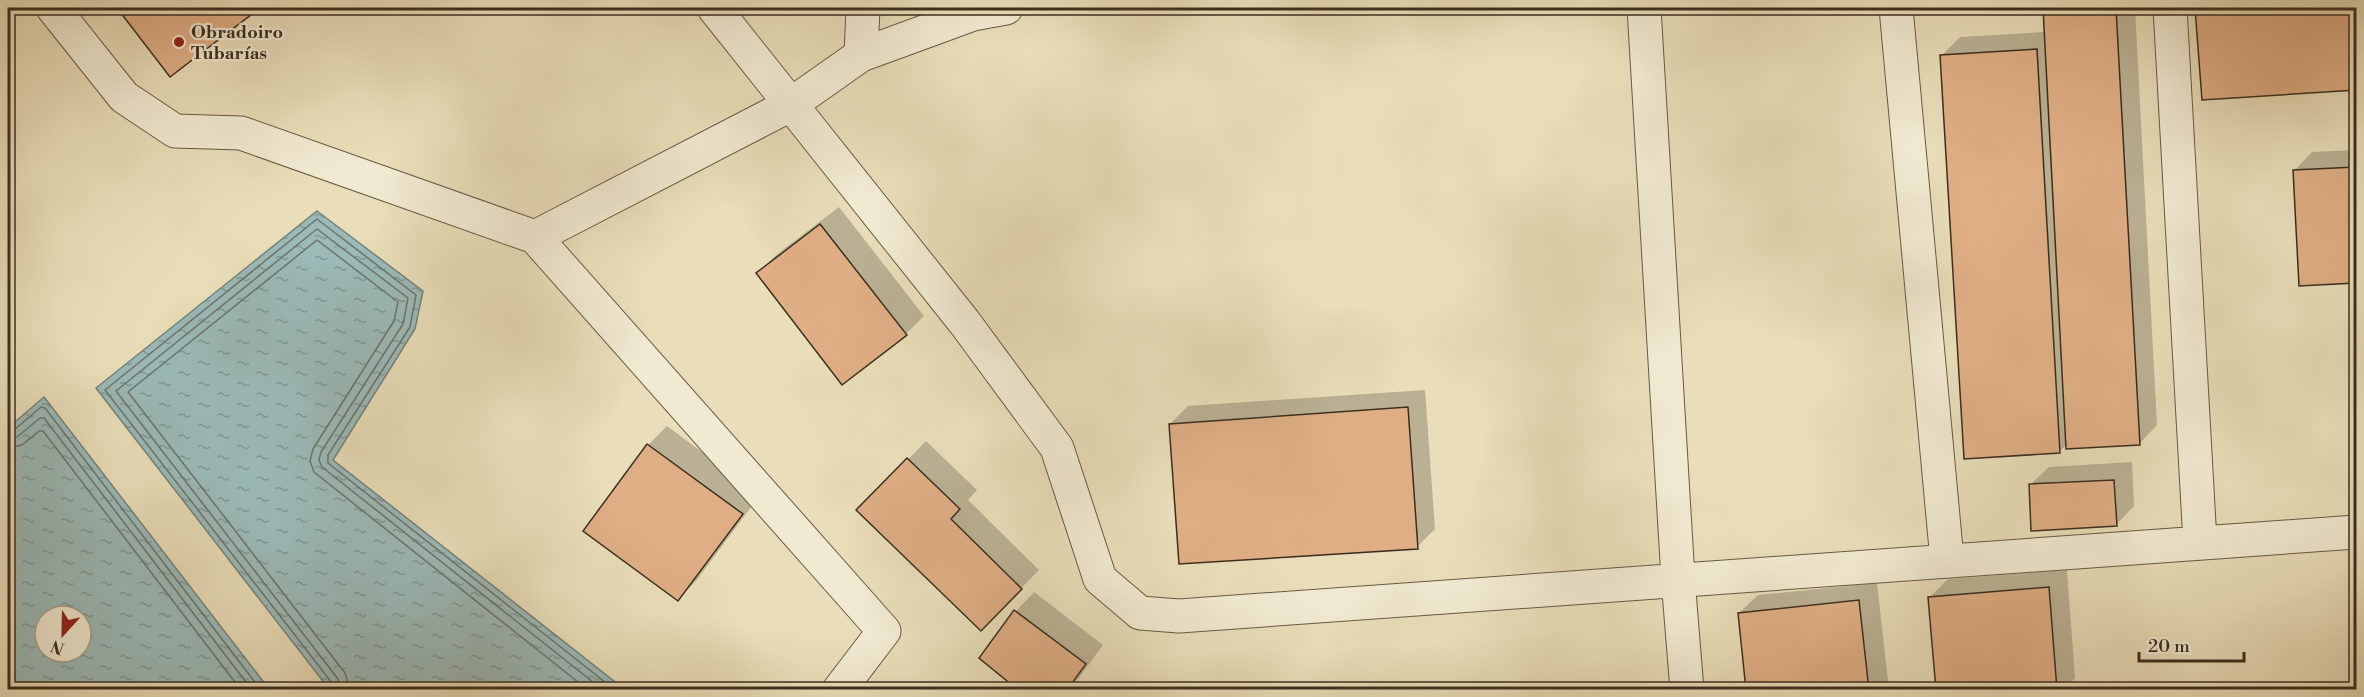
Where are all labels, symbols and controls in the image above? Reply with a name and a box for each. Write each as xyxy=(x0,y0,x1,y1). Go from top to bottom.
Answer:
place label: Obradoiro Tubarías xyxy=(191,21,283,65)
marker: Obradoiro Tubarías xyxy=(172,35,186,49)
north arrow xyxy=(33,604,93,664)
scale bar xyxy=(2139,625,2244,663)
text: N xyxy=(48,635,67,659)
text: 20 m xyxy=(2148,635,2190,658)

